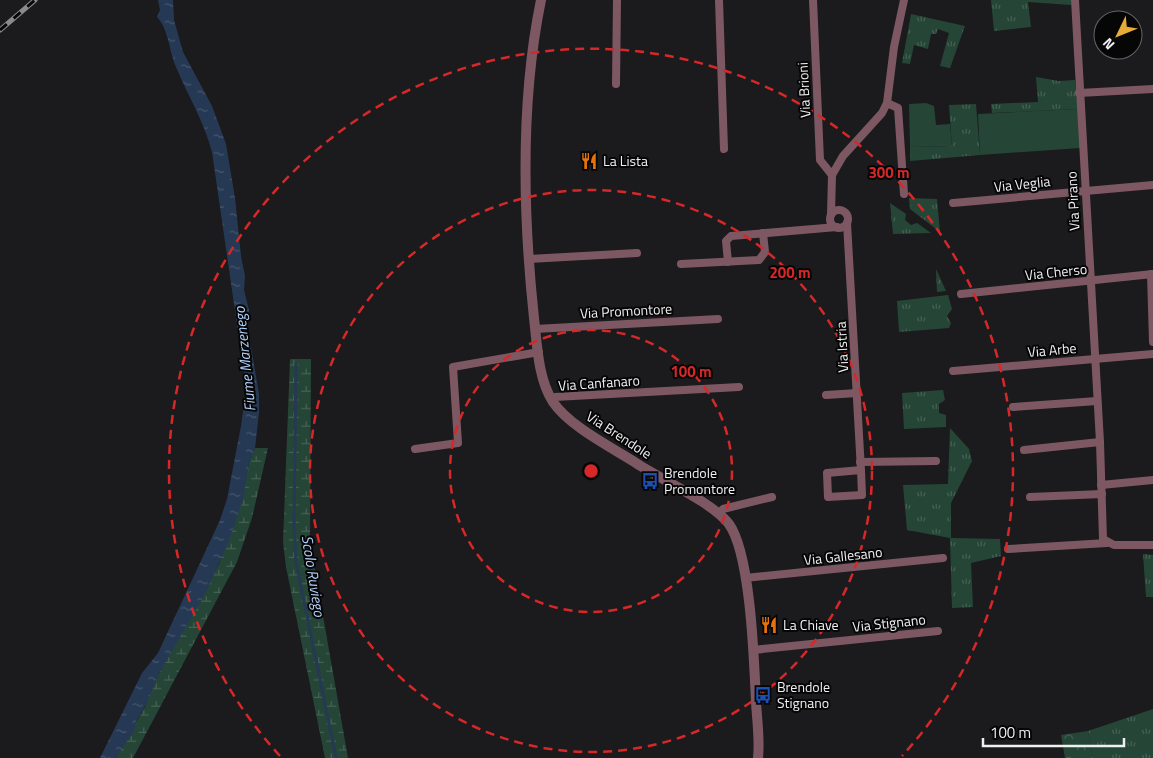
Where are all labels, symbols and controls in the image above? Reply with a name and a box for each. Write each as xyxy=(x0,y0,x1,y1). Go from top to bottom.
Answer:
north arrow xyxy=(1093,10,1143,60)
text: N xyxy=(1097,33,1119,55)
street label: Via Brioni xyxy=(792,62,815,118)
place label: La Lista xyxy=(603,150,648,171)
restaurant icon: La Lista xyxy=(579,151,599,171)
text: 300 m xyxy=(868,161,910,184)
street label: Via Veglia xyxy=(993,170,1051,197)
street label: Via Pirano xyxy=(1060,171,1085,231)
street label: Via Cherso xyxy=(1024,258,1088,285)
text: 200 m xyxy=(769,261,811,284)
street label: Via Promontore xyxy=(579,298,673,323)
water label: Fiume Marzenego xyxy=(227,305,261,413)
street label: Via Istria xyxy=(830,321,853,373)
street label: Via Arbe xyxy=(1027,337,1077,362)
text: 100 m xyxy=(670,360,712,383)
street label: Via Canfanaro xyxy=(557,369,640,396)
street label: Via Brendole xyxy=(582,406,656,464)
centre of rings xyxy=(582,462,600,480)
place label: Brendole Promontore xyxy=(664,462,735,499)
bus stop icon: Brendole Promontore xyxy=(640,471,660,491)
water label: Scolo Ruviego xyxy=(296,534,331,619)
street label: Via Gallesano xyxy=(803,541,883,570)
street label: Via Stignano xyxy=(851,608,927,637)
place label: La Chiave xyxy=(783,614,839,635)
restaurant icon: La Chiave xyxy=(759,615,779,635)
place label: Brendole Stignano xyxy=(777,676,830,713)
bus stop icon: Brendole Stignano xyxy=(753,685,773,705)
scale bar xyxy=(983,716,1124,748)
text: 100 m xyxy=(990,721,1031,744)

